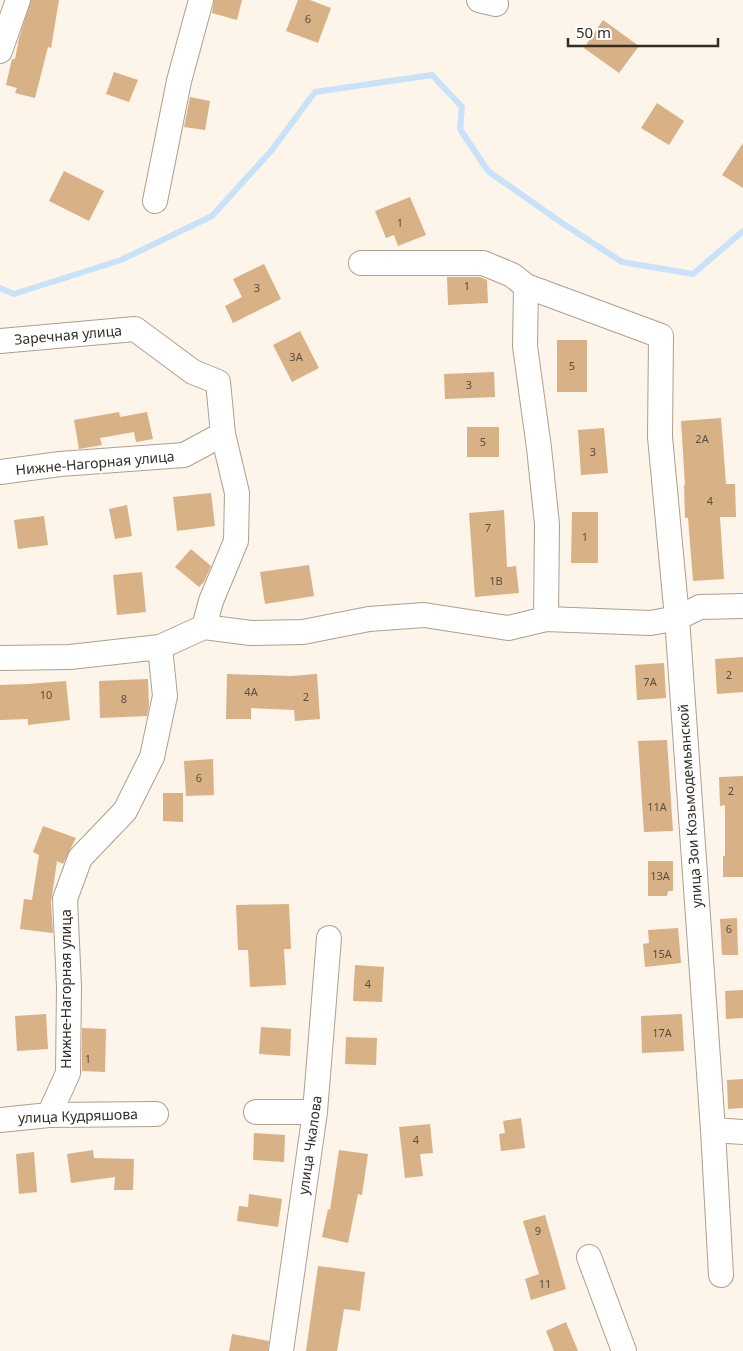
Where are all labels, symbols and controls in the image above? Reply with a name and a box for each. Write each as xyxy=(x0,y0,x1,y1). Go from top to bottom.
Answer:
house number: 6 xyxy=(305,11,311,26)
scale bar xyxy=(568,15,718,47)
text: 50 m xyxy=(576,22,611,42)
house number: 1 xyxy=(397,215,403,230)
house number: 1 xyxy=(464,278,470,293)
house number: 3 xyxy=(254,280,260,295)
street label: Заречная улица xyxy=(13,320,123,349)
house number: 3А xyxy=(289,349,304,364)
house number: 5 xyxy=(569,358,575,373)
house number: 3 xyxy=(466,377,472,392)
house number: 2А xyxy=(695,431,710,446)
house number: 5 xyxy=(480,434,486,449)
house number: 3 xyxy=(590,444,596,459)
street label: Нижне-Нагорная улица xyxy=(15,446,175,479)
house number: 4 xyxy=(707,493,714,508)
house number: 7 xyxy=(485,520,491,535)
house number: 1 xyxy=(582,529,588,544)
house number: 1В xyxy=(489,573,503,588)
house number: 2 xyxy=(726,667,732,682)
house number: 7А xyxy=(643,674,658,689)
house number: 4А xyxy=(244,684,259,699)
house number: 10 xyxy=(40,687,52,702)
house number: 2 xyxy=(303,689,309,704)
house number: 8 xyxy=(121,691,127,706)
street label: улица Зои Козьмодемьянской xyxy=(673,703,706,909)
house number: 6 xyxy=(196,770,202,785)
house number: 2 xyxy=(728,783,734,798)
house number: 11А xyxy=(647,799,668,814)
house number: 13А xyxy=(650,868,671,883)
street label: Нижне-Нагорная улица xyxy=(56,909,75,1069)
house number: 6 xyxy=(726,921,732,936)
house number: 15А xyxy=(652,946,673,961)
house number: 4 xyxy=(365,976,372,991)
house number: 17А xyxy=(652,1025,673,1040)
house number: 1 xyxy=(85,1051,91,1066)
street label: улица Чкалова xyxy=(293,1094,326,1196)
street label: улица Кудряшова xyxy=(18,1104,138,1127)
house number: 4 xyxy=(413,1132,420,1147)
house number: 9 xyxy=(535,1223,541,1238)
house number: 11 xyxy=(539,1276,551,1291)

